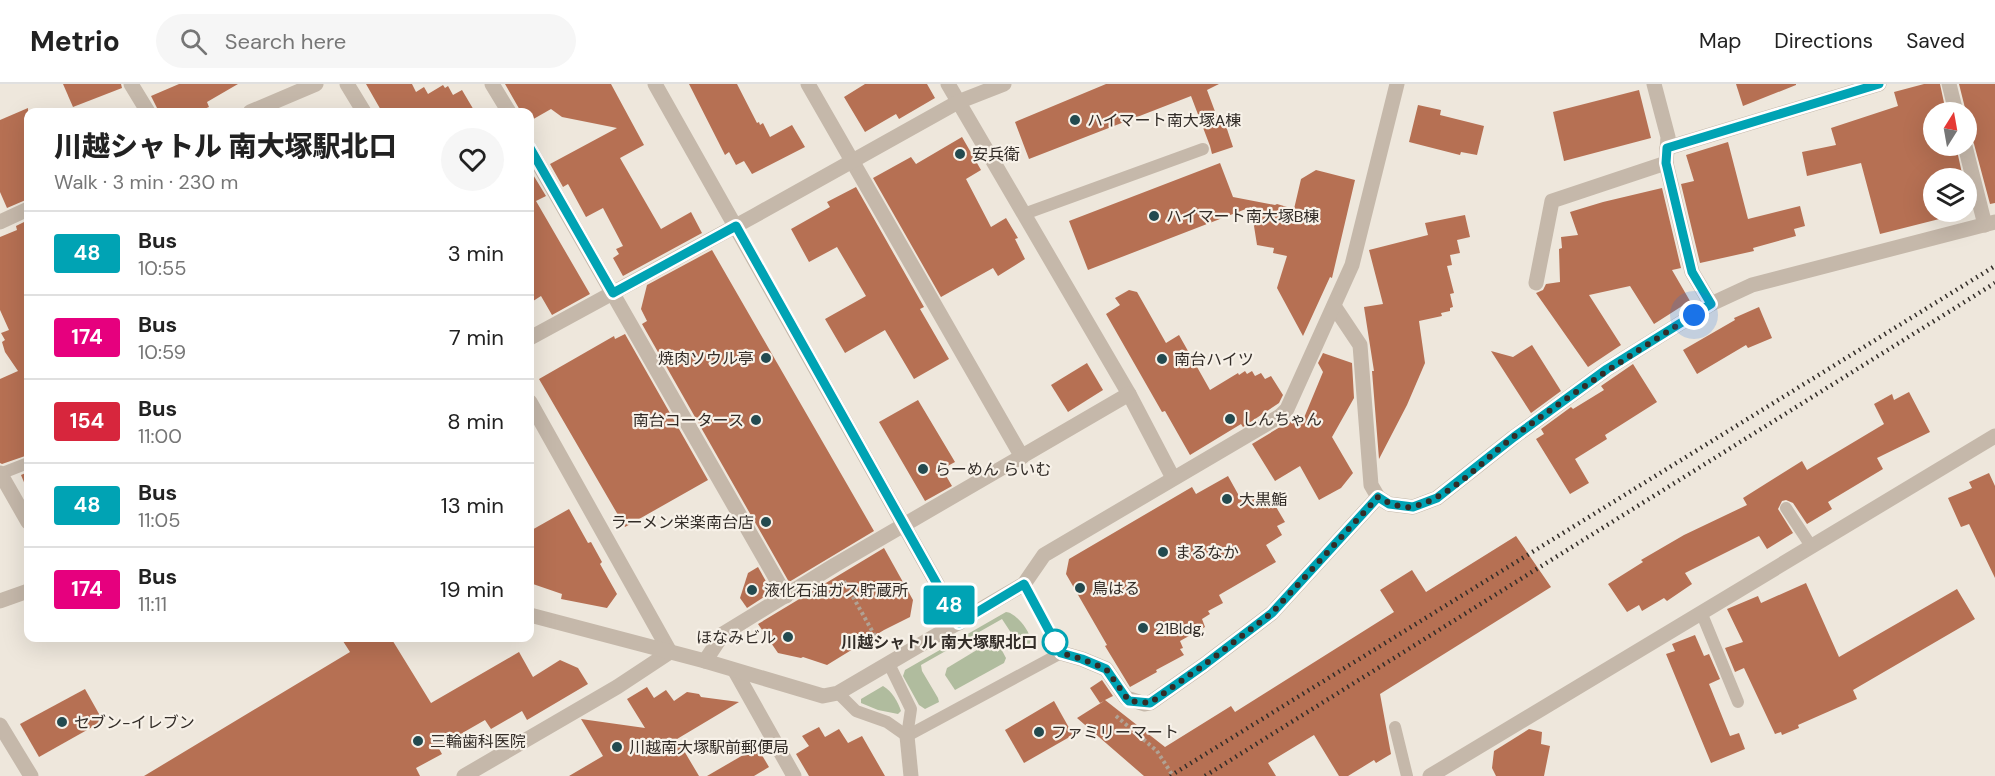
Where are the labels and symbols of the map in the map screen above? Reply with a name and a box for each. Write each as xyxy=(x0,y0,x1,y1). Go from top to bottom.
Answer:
north arrow xyxy=(1923,102,1977,156)
place label: ハイマート南大塚A棟 xyxy=(1087,110,1241,131)
marker: ハイマート南大塚A棟 xyxy=(1068,113,1082,127)
place label: 安兵衛 xyxy=(972,144,1020,165)
marker: 安兵衛 xyxy=(953,147,967,161)
place label: ハイマート南大塚B棟 xyxy=(1166,206,1319,227)
marker: ハイマート南大塚B棟 xyxy=(1147,209,1161,223)
your location xyxy=(1679,300,1709,330)
place label: 焼肉ソウル亭 xyxy=(658,348,754,369)
place label: 南台ハイツ xyxy=(1174,349,1254,370)
marker: 焼肉ソウル亭 xyxy=(759,351,773,365)
marker: 南台ハイツ xyxy=(1155,352,1169,366)
place label: しんちゃん xyxy=(1242,409,1322,430)
place label: 南台コータース xyxy=(633,410,744,431)
marker: しんちゃん xyxy=(1223,412,1237,426)
marker: 南台コータース xyxy=(749,413,763,427)
place label: らーめん らいむ xyxy=(935,459,1051,480)
marker: らーめん らいむ xyxy=(916,462,930,476)
place label: 大黒鮨 xyxy=(1239,489,1287,510)
marker: 大黒鮨 xyxy=(1220,492,1234,506)
place label: ラーメン栄楽南台店 xyxy=(611,512,754,533)
marker: ラーメン栄楽南台店 xyxy=(759,515,773,529)
place label: まるなか xyxy=(1175,542,1239,563)
marker: まるなか xyxy=(1156,545,1170,559)
place label: 鳥はる xyxy=(1092,578,1140,599)
place label: 液化石油ガス貯蔵所 xyxy=(764,580,908,601)
marker: 鳥はる xyxy=(1073,581,1087,595)
marker: 液化石油ガス貯蔵所 xyxy=(745,583,759,597)
line badge: 48 xyxy=(922,586,976,624)
place label: 21Bldg, xyxy=(1155,618,1204,639)
marker: 21Bldg, xyxy=(1136,621,1150,635)
place label: ほなみビル xyxy=(696,627,776,648)
marker: 川越シャトル 南大塚駅北口 xyxy=(1042,629,1068,655)
marker: ほなみビル xyxy=(781,630,795,644)
place label: 川越シャトル 南大塚駅北口 xyxy=(841,632,1037,653)
place label: セブン-イレブン xyxy=(74,712,195,733)
marker: セブン-イレブン xyxy=(55,715,69,729)
place label: ファミリーマート xyxy=(1051,722,1179,743)
marker: ファミリーマート xyxy=(1032,725,1046,739)
place label: 三輪歯科医院 xyxy=(430,731,526,752)
marker: 三輪歯科医院 xyxy=(411,734,425,748)
place label: 川越南大塚駅前郵便局 xyxy=(629,737,789,758)
marker: 川越南大塚駅前郵便局 xyxy=(610,740,624,754)

